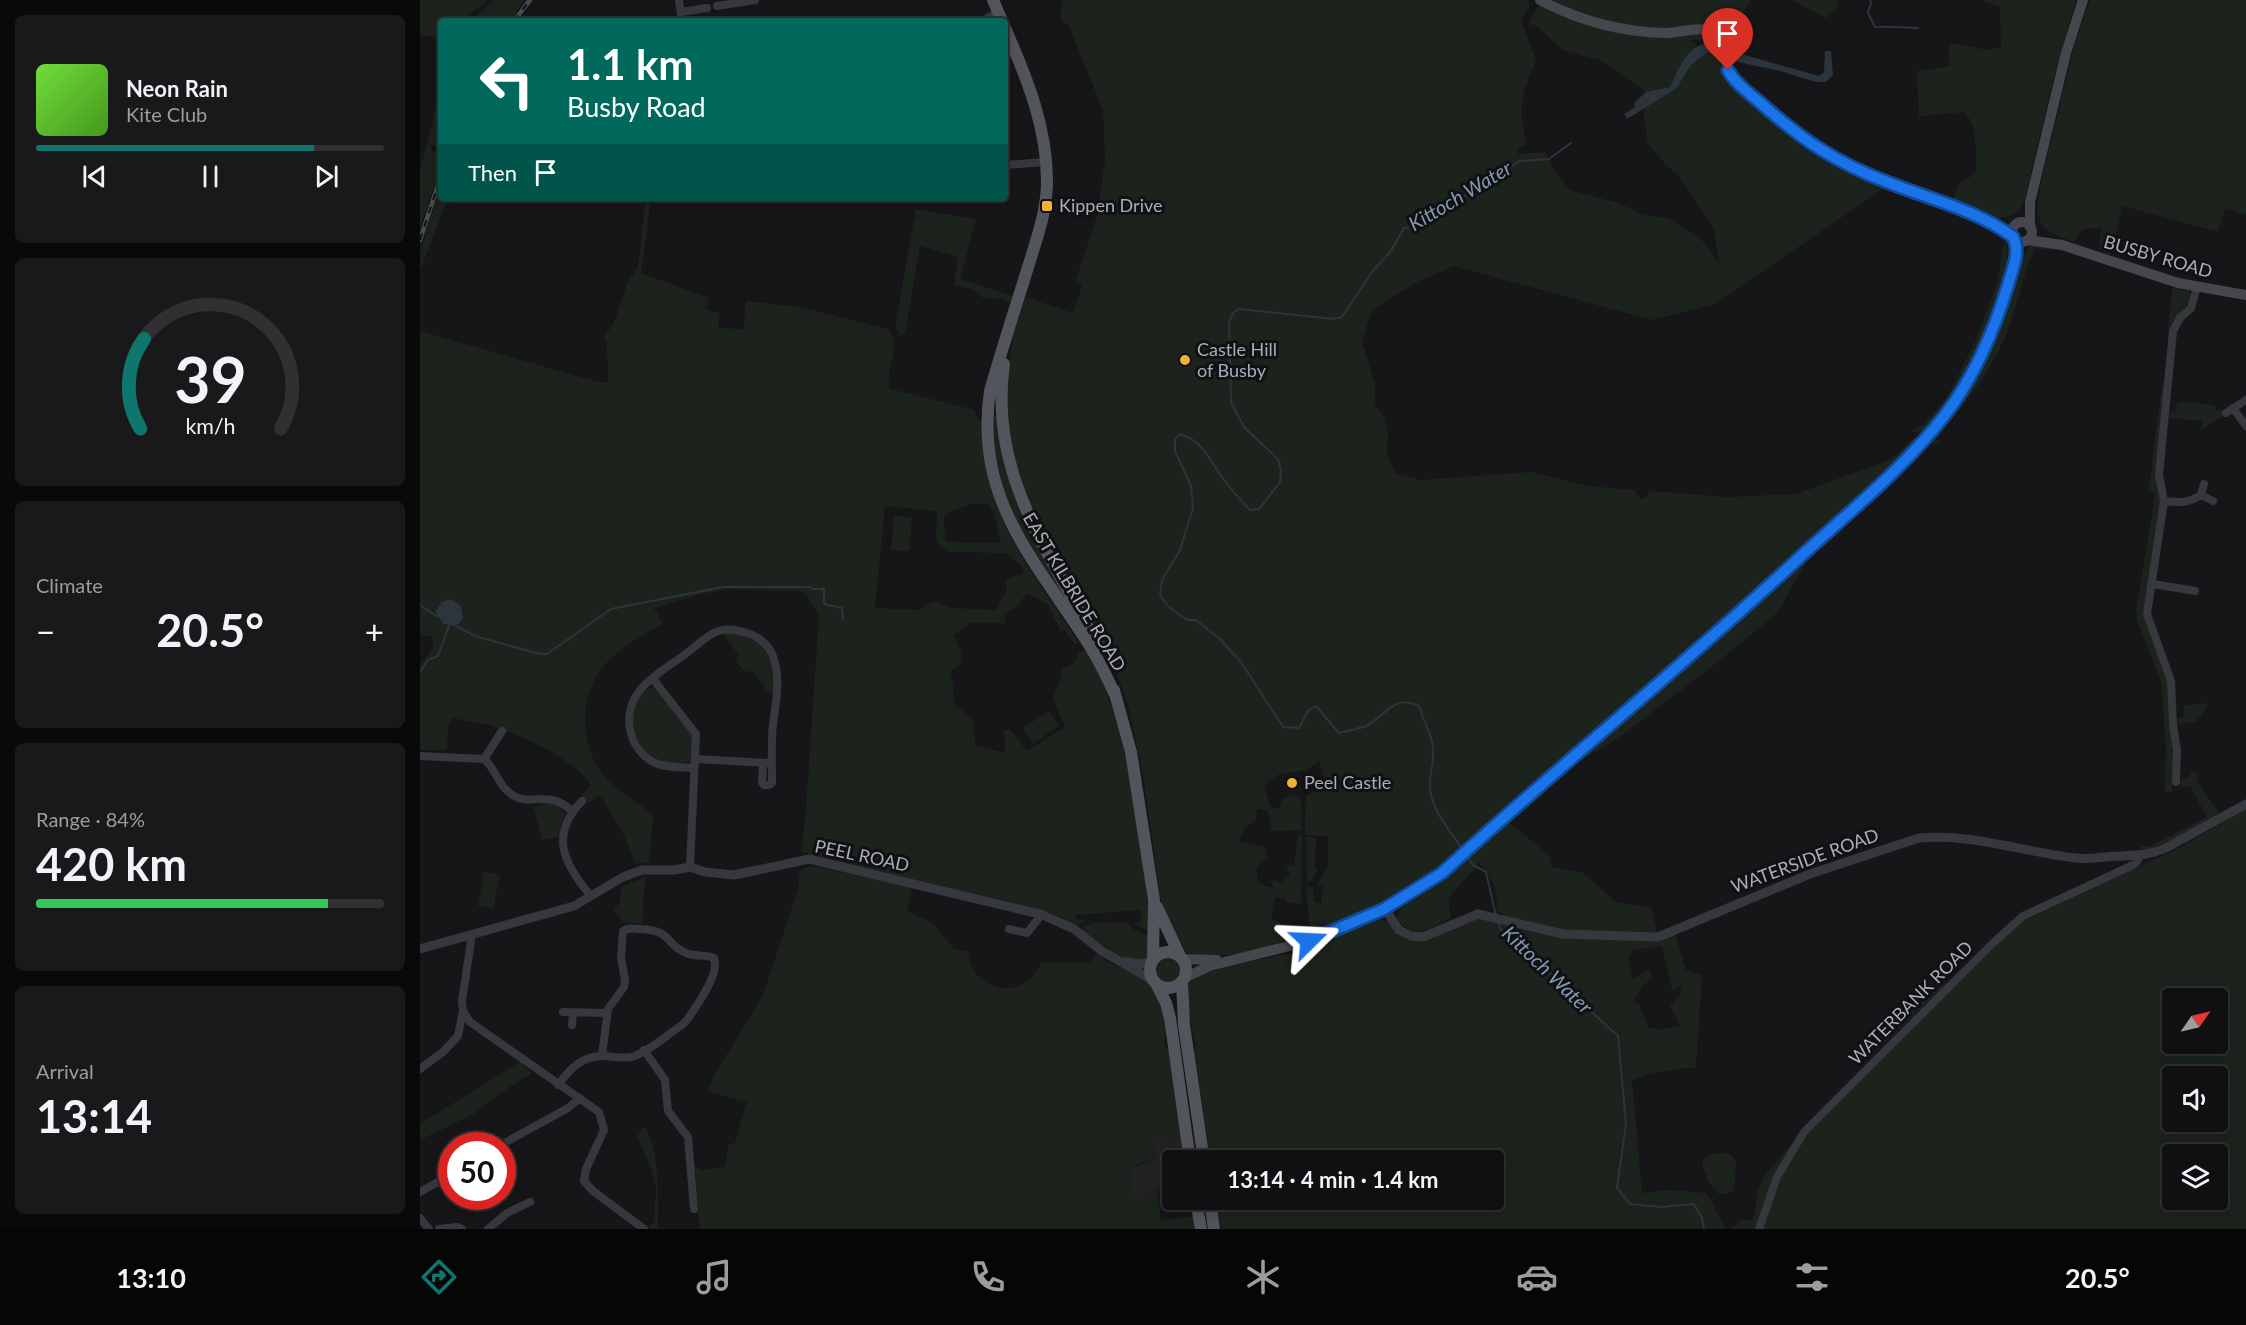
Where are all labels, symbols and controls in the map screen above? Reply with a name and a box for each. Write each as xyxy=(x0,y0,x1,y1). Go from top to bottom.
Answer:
pin xyxy=(1702,8,1753,70)
icon: arrive xyxy=(1711,17,1744,50)
text: 1.1 km xyxy=(567,39,694,89)
icon: left xyxy=(468,42,546,120)
text: Neon Rain xyxy=(126,75,228,102)
text: Busby Road xyxy=(567,90,706,123)
text: Kite Club xyxy=(126,102,207,126)
water label: Kittoch Water xyxy=(1404,154,1516,235)
icon: arrive xyxy=(529,156,562,189)
text: Then xyxy=(468,159,517,186)
icon: previous xyxy=(78,160,111,193)
icon: pause xyxy=(194,160,227,193)
icon: next xyxy=(310,160,343,193)
place label: Kippen Drive xyxy=(1059,194,1163,216)
marker: Kippen Drive xyxy=(1040,199,1054,213)
street label: BUSBY ROAD xyxy=(2101,230,2215,282)
place label: Castle Hill of Busby xyxy=(1197,338,1277,381)
text: 39 xyxy=(174,341,246,416)
marker: Castle Hill of Busby xyxy=(1178,353,1192,367)
text: km/h xyxy=(185,413,235,439)
street label: EAST KILBRIDE ROAD xyxy=(1019,508,1131,675)
text: Climate xyxy=(36,573,103,597)
text: 20.5° xyxy=(156,603,264,657)
text: − xyxy=(36,611,55,651)
text: + xyxy=(365,611,384,651)
place label: Peel Castle xyxy=(1304,771,1391,793)
marker: Peel Castle xyxy=(1285,776,1299,790)
text: Range · 84% xyxy=(36,807,145,831)
street label: WATERSIDE ROAD xyxy=(1728,823,1882,897)
street label: PEEL ROAD xyxy=(813,834,911,876)
text: 420 km xyxy=(36,837,187,891)
position arrow xyxy=(1277,909,1341,973)
water label: Kittoch Water xyxy=(1498,920,1599,1019)
street label: WATERBANK ROAD xyxy=(1844,936,1977,1069)
north arrow xyxy=(2162,988,2228,1054)
map controls xyxy=(2162,988,2228,1210)
text: Arrival xyxy=(36,1059,94,1083)
button: sound xyxy=(2162,1066,2228,1132)
text: 13:14 xyxy=(36,1089,152,1143)
speed limit sign: 50 xyxy=(438,1132,516,1210)
button: layers xyxy=(2162,1144,2228,1210)
text: 13:14 · 4 min · 1.4 km xyxy=(1228,1166,1438,1193)
icon: directions xyxy=(418,1256,460,1298)
icon: music xyxy=(693,1256,735,1298)
icon: phone xyxy=(967,1256,1009,1298)
icon: climate xyxy=(1242,1256,1284,1298)
icon: car xyxy=(1516,1256,1558,1298)
icon: filters xyxy=(1791,1256,1833,1298)
text: 13:10 xyxy=(116,1261,186,1294)
text: 20.5° xyxy=(2065,1261,2130,1294)

